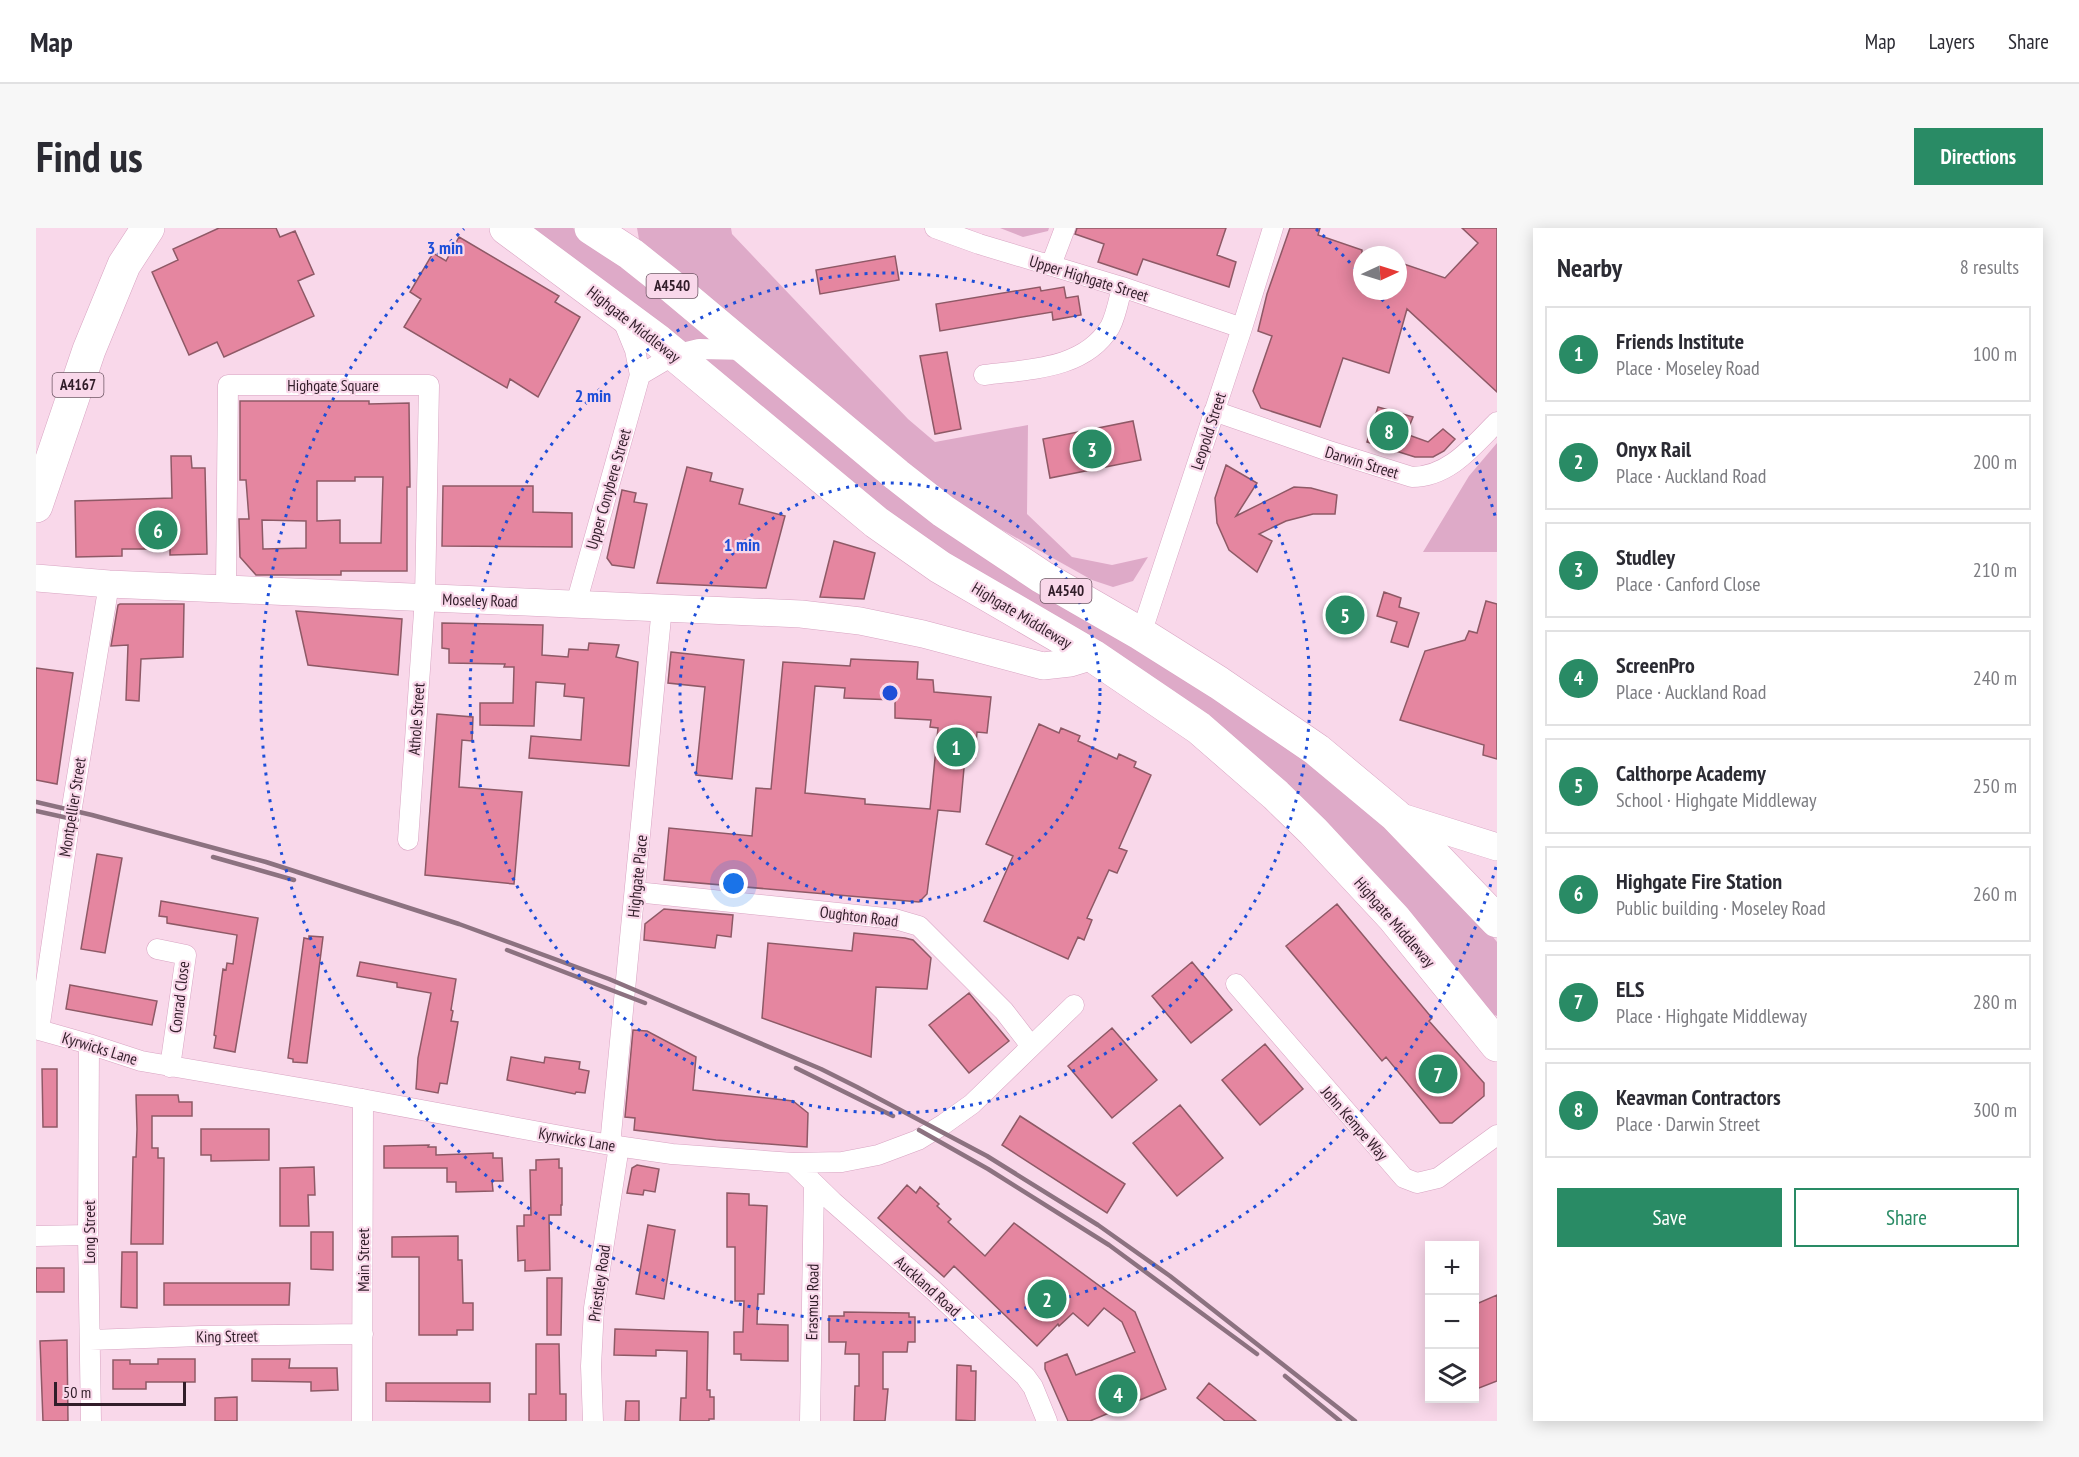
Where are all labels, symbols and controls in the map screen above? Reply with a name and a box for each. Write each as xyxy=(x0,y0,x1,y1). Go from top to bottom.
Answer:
text: Map xyxy=(30,23,73,60)
text: Map xyxy=(1865,28,1896,55)
text: Layers xyxy=(1929,28,1975,55)
text: Share xyxy=(2008,28,2049,55)
button: Directions xyxy=(1914,128,2043,185)
text: Find us xyxy=(36,129,143,184)
text: 3 min xyxy=(427,236,463,259)
north arrow xyxy=(1353,246,1407,300)
street label: Upper Highgate Street xyxy=(1027,250,1151,306)
text: Nearby xyxy=(1557,251,1622,284)
text: 8 results xyxy=(1960,254,2019,280)
road number: A4540 xyxy=(646,274,698,298)
street label: Highgate Middleway xyxy=(583,281,685,367)
text: Friends Institute xyxy=(1616,327,1744,355)
text: 1 xyxy=(1574,341,1583,367)
text: 100 m xyxy=(1973,341,2017,367)
text: Place · Moseley Road xyxy=(1616,355,1760,381)
road number: A4167 xyxy=(52,373,104,397)
street label: Highgate Square xyxy=(287,375,379,395)
text: 2 min xyxy=(575,384,611,407)
street label: Leopold Street xyxy=(1186,389,1230,472)
pin: 8 xyxy=(1370,408,1408,454)
street label: Upper Conybere Street xyxy=(581,426,635,552)
pin: 3 xyxy=(1072,426,1112,472)
text: Onyx Rail xyxy=(1616,435,1691,463)
street label: Darwin Street xyxy=(1323,441,1402,483)
text: 2 xyxy=(1574,449,1583,475)
text: 200 m xyxy=(1973,449,2017,475)
text: Place · Auckland Road xyxy=(1616,463,1766,489)
pin: 6 xyxy=(138,508,178,552)
text: 1 min xyxy=(724,533,760,556)
text: Studley xyxy=(1616,543,1675,571)
text: 3 xyxy=(1574,557,1583,583)
text: 210 m xyxy=(1973,557,2017,583)
text: Place · Canford Close xyxy=(1616,571,1761,597)
street label: Highgate Middleway xyxy=(968,577,1076,653)
road number: A4540 xyxy=(1040,579,1092,603)
street label: Moseley Road xyxy=(442,589,518,611)
pin: 5 xyxy=(1326,592,1364,638)
text: ScreenPro xyxy=(1616,651,1695,679)
text: 4 xyxy=(1574,665,1583,691)
text: 240 m xyxy=(1973,665,2017,691)
text: Place · Auckland Road xyxy=(1616,679,1766,705)
street label: Athole Street xyxy=(403,682,429,756)
centre of rings xyxy=(880,683,900,703)
pin: 1 xyxy=(936,724,976,770)
street label: Montpellier Street xyxy=(54,755,90,858)
text: Calthorpe Academy xyxy=(1616,759,1766,787)
text: 5 xyxy=(1574,773,1583,799)
text: 250 m xyxy=(1973,773,2017,799)
text: School · Highgate Middleway xyxy=(1616,787,1817,813)
street label: Highgate Place xyxy=(623,834,651,918)
text: Highgate Fire Station xyxy=(1616,867,1782,895)
your location xyxy=(719,869,748,898)
street label: Highgate Middleway xyxy=(1350,873,1440,971)
text: 6 xyxy=(1574,881,1583,907)
text: 260 m xyxy=(1973,881,2017,907)
text: Public building · Moseley Road xyxy=(1616,895,1826,921)
street label: Oughton Road xyxy=(819,901,899,931)
street label: Conrad Close xyxy=(165,960,193,1034)
text: ELS xyxy=(1616,975,1644,1003)
text: 7 xyxy=(1574,989,1583,1015)
text: 280 m xyxy=(1973,989,2017,1015)
text: Place · Highgate Middleway xyxy=(1616,1003,1807,1029)
street label: Kyrwicks Lane xyxy=(60,1027,140,1069)
pin: 7 xyxy=(1418,1052,1458,1096)
street label: John Kempe Way xyxy=(1317,1081,1393,1164)
text: Keavman Contractors xyxy=(1616,1083,1781,1111)
text: 8 xyxy=(1574,1097,1583,1123)
text: 300 m xyxy=(1973,1097,2017,1123)
text: Place · Darwin Street xyxy=(1616,1111,1760,1137)
street label: Kyrwicks Lane xyxy=(537,1122,617,1156)
button: Save xyxy=(1557,1188,1782,1247)
button: Share xyxy=(1794,1188,2019,1247)
street label: Long Street xyxy=(79,1200,99,1264)
street label: Main Street xyxy=(353,1228,373,1292)
map controls xyxy=(1425,1241,1479,1403)
button: + xyxy=(1425,1241,1479,1295)
street label: Priestley Road xyxy=(584,1243,614,1323)
street label: Auckland Road xyxy=(891,1251,965,1321)
street label: Erasmus Road xyxy=(801,1264,823,1340)
pin: 2 xyxy=(1028,1276,1066,1322)
button: − xyxy=(1425,1295,1479,1349)
street label: King Street xyxy=(196,1325,259,1347)
button: layers xyxy=(1425,1349,1479,1403)
pin: 4 xyxy=(1098,1372,1138,1416)
scale bar xyxy=(54,1379,186,1406)
text: 50 m xyxy=(63,1382,91,1402)

